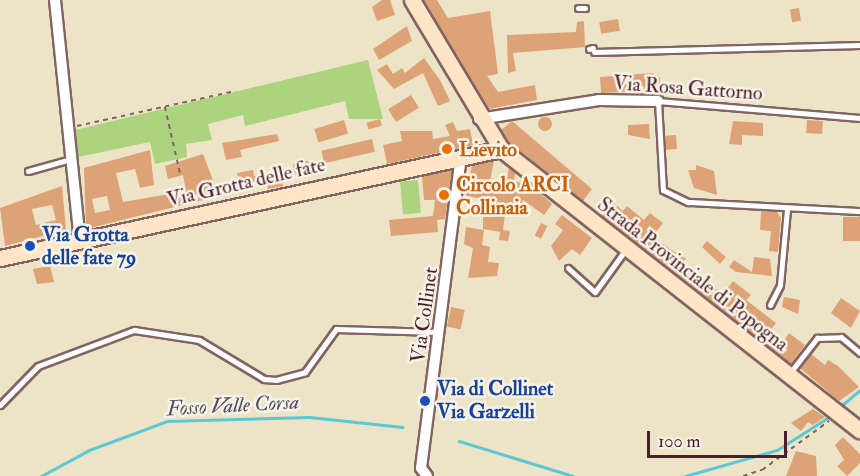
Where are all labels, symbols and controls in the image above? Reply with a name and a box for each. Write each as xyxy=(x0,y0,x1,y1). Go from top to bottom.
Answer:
street label: Via Rosa Gattorno xyxy=(612,71,764,105)
place label: Lievito xyxy=(459,137,517,161)
marker: Lievito xyxy=(440,142,454,156)
street label: Via Grotta delle fate xyxy=(165,152,327,212)
place label: Circolo ARCI Collinaia xyxy=(456,172,569,219)
marker: Circolo ARCI Collinaia xyxy=(437,188,451,202)
street label: Strada Provinciale di Popogna xyxy=(593,192,793,356)
place label: Via Grotta delle fate 79 xyxy=(42,222,136,269)
marker: Via Grotta delle fate 79 xyxy=(23,239,37,253)
street label: Via Collinet xyxy=(405,265,443,365)
place label: Via di Collinet Via Garzelli xyxy=(437,377,553,424)
water label: Fosso Valle Corsa xyxy=(166,390,300,422)
marker: Via di Collinet Via Garzelli xyxy=(418,394,432,408)
scale bar xyxy=(650,419,790,457)
text: 100 m xyxy=(658,430,701,453)

